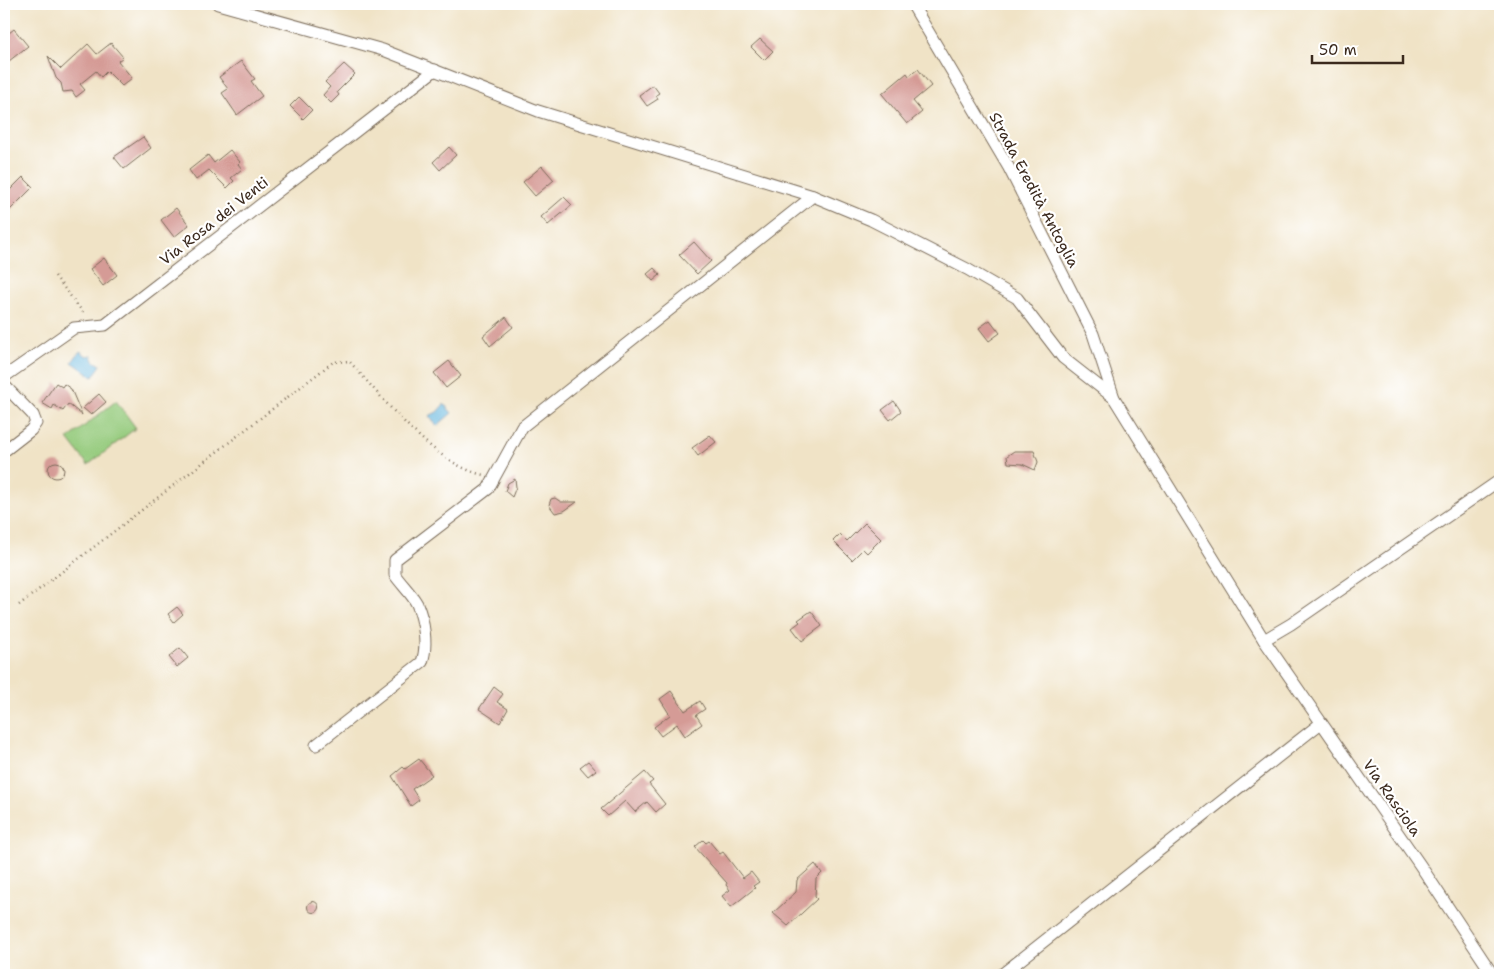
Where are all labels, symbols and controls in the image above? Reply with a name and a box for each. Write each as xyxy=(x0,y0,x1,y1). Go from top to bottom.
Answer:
scale bar xyxy=(1312,32,1403,64)
text: 50 m xyxy=(1319,40,1357,60)
street label: Strada Eredità Antoglia xyxy=(984,109,1084,272)
street label: Via Rosa dei Venti xyxy=(155,172,273,270)
street label: Via Rasciola xyxy=(1358,756,1426,841)

